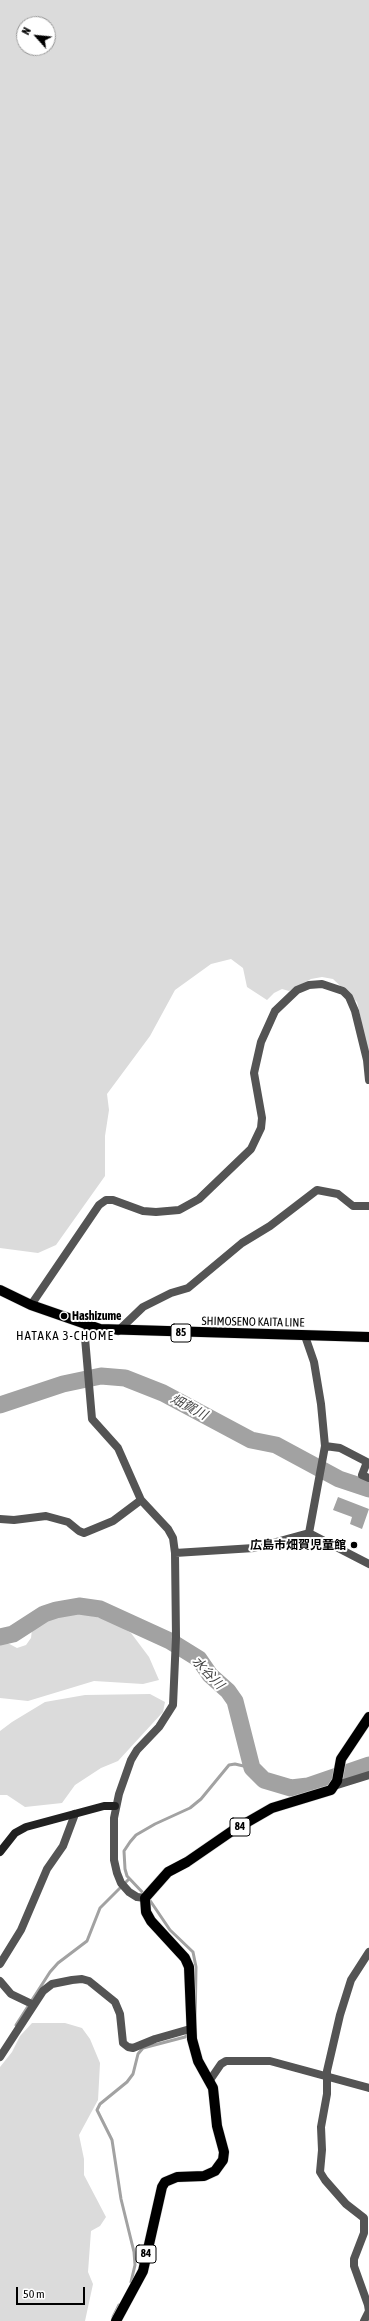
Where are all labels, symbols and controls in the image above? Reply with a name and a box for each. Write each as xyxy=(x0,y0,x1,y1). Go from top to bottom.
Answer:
north arrow xyxy=(16,16,56,56)
text: N xyxy=(19,25,33,37)
place label: Hashizume xyxy=(72,1309,122,1323)
marker: Hashizume xyxy=(59,1311,69,1321)
street label: SHIMOSENO KAITA LINE xyxy=(201,1314,305,1330)
road number: 85 xyxy=(171,1324,191,1342)
district label: HATAKA 3-CHOME xyxy=(16,1328,114,1344)
water label: 畑賀川 xyxy=(168,1391,210,1423)
place label: 広島市畑賀児童館 xyxy=(250,1538,346,1552)
marker: 広島市畑賀児童館 xyxy=(349,1540,359,1550)
water label: 水谷川 xyxy=(189,1654,227,1692)
road number: 84 xyxy=(230,1818,250,1836)
road number: 84 xyxy=(136,2245,156,2263)
scale bar xyxy=(18,2279,87,2305)
text: 50 m xyxy=(23,2287,45,2301)

